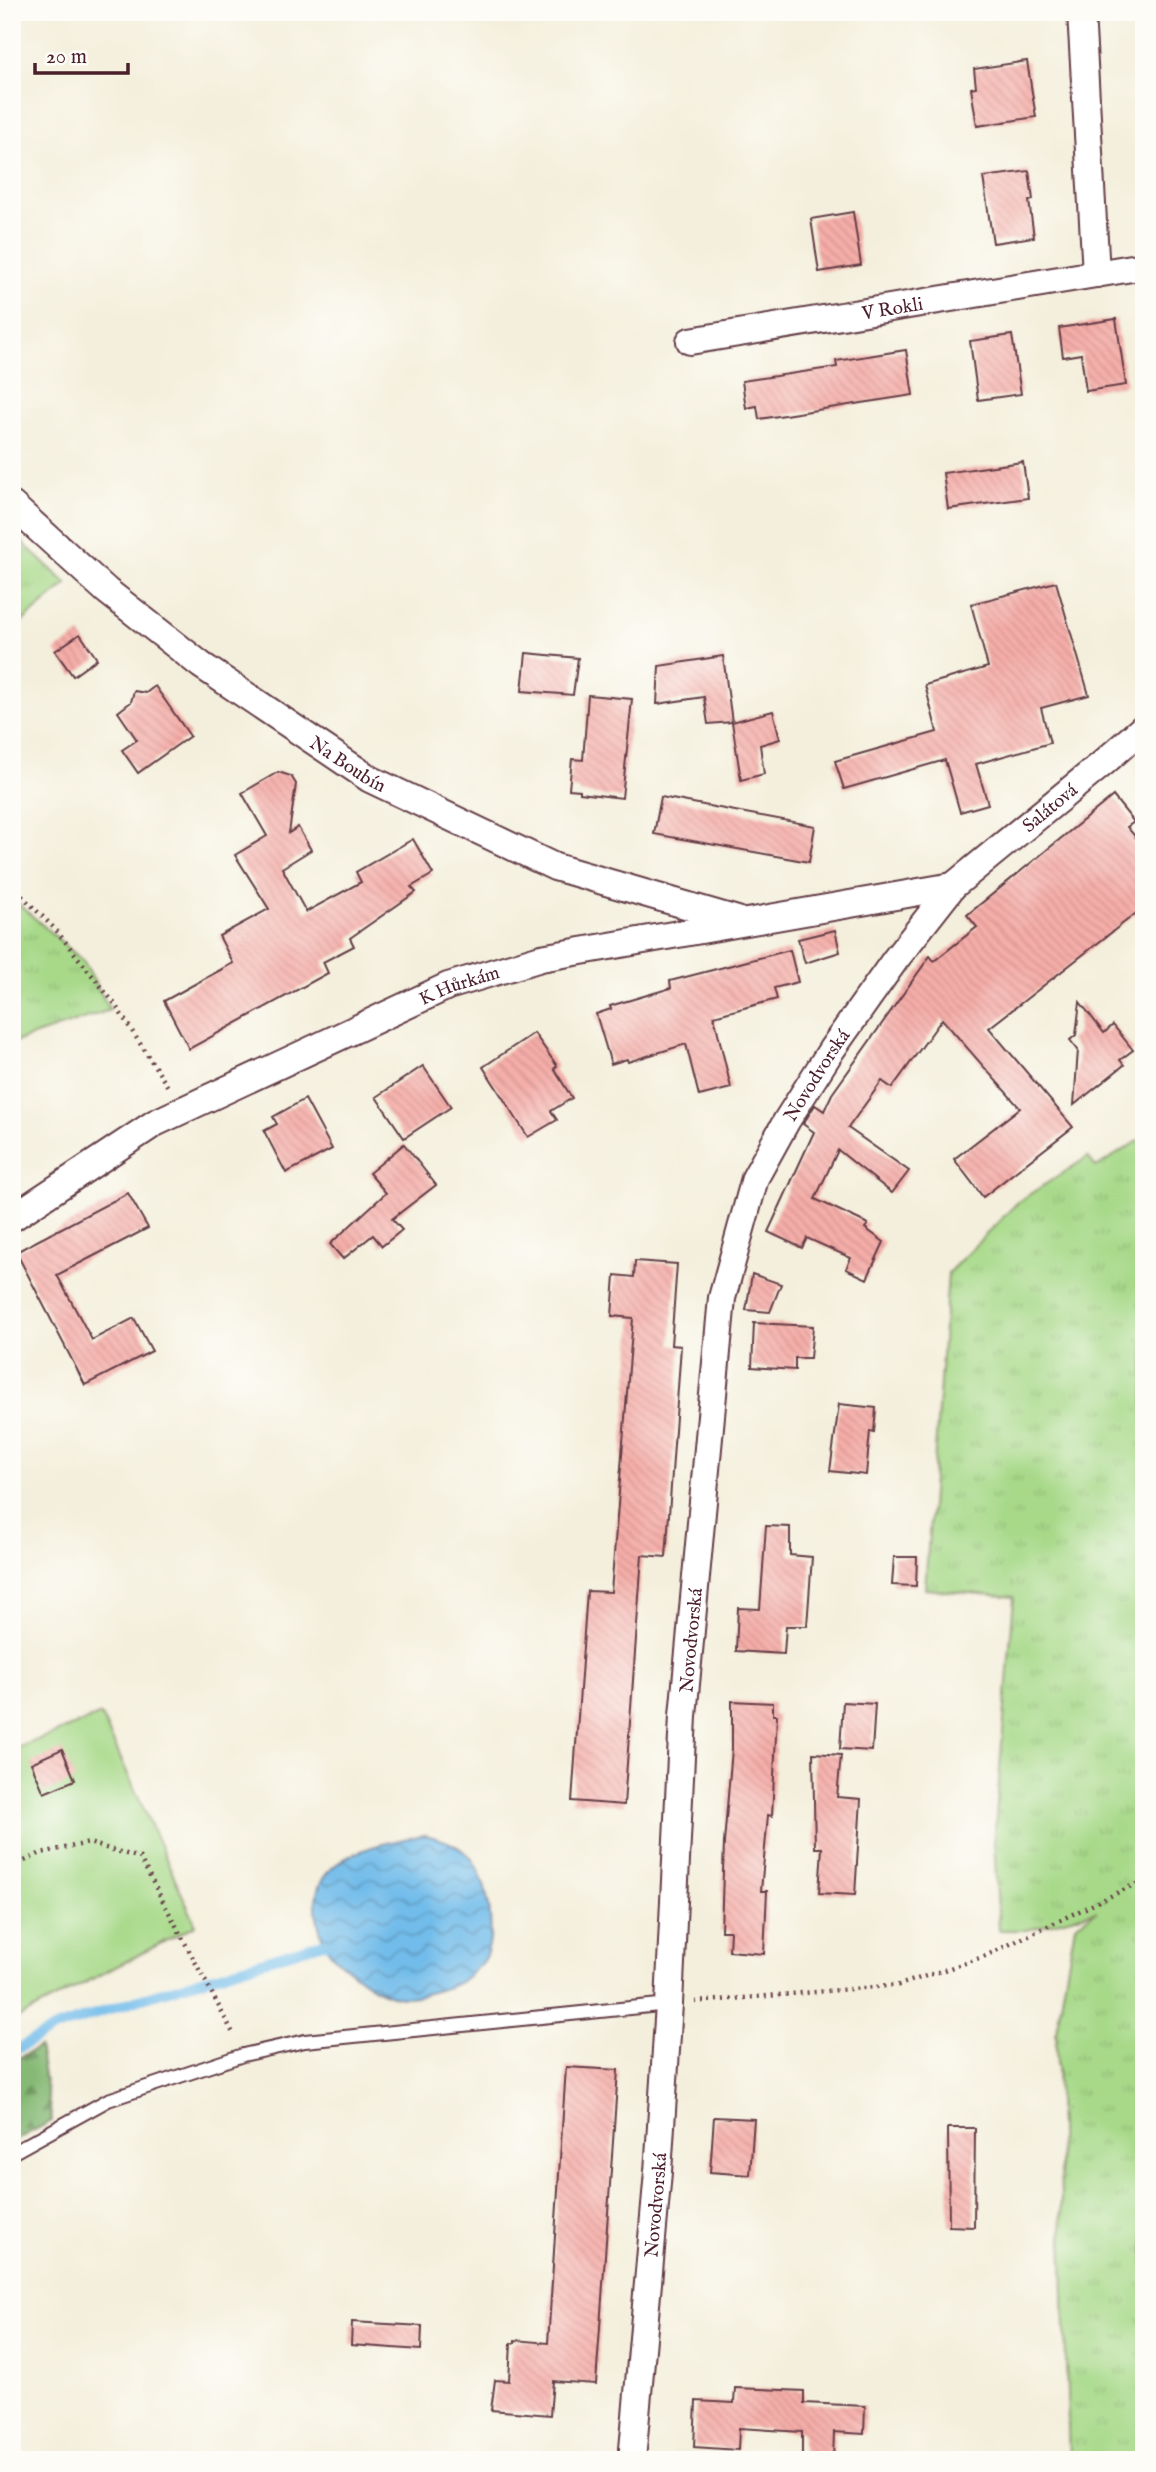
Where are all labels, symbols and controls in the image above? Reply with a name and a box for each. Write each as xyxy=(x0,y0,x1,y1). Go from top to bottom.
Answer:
scale bar xyxy=(35,32,128,76)
text: 20 m xyxy=(46,44,87,71)
street label: V Rokli xyxy=(859,293,925,327)
street label: Na Boubín xyxy=(304,732,389,799)
street label: Salátová xyxy=(1018,778,1084,838)
street label: K Hůrkám xyxy=(416,961,503,1012)
street label: Novodvorská xyxy=(779,1025,857,1127)
street label: Novodvorská xyxy=(675,1586,709,1694)
street label: Novodvorská xyxy=(640,2151,673,2259)

